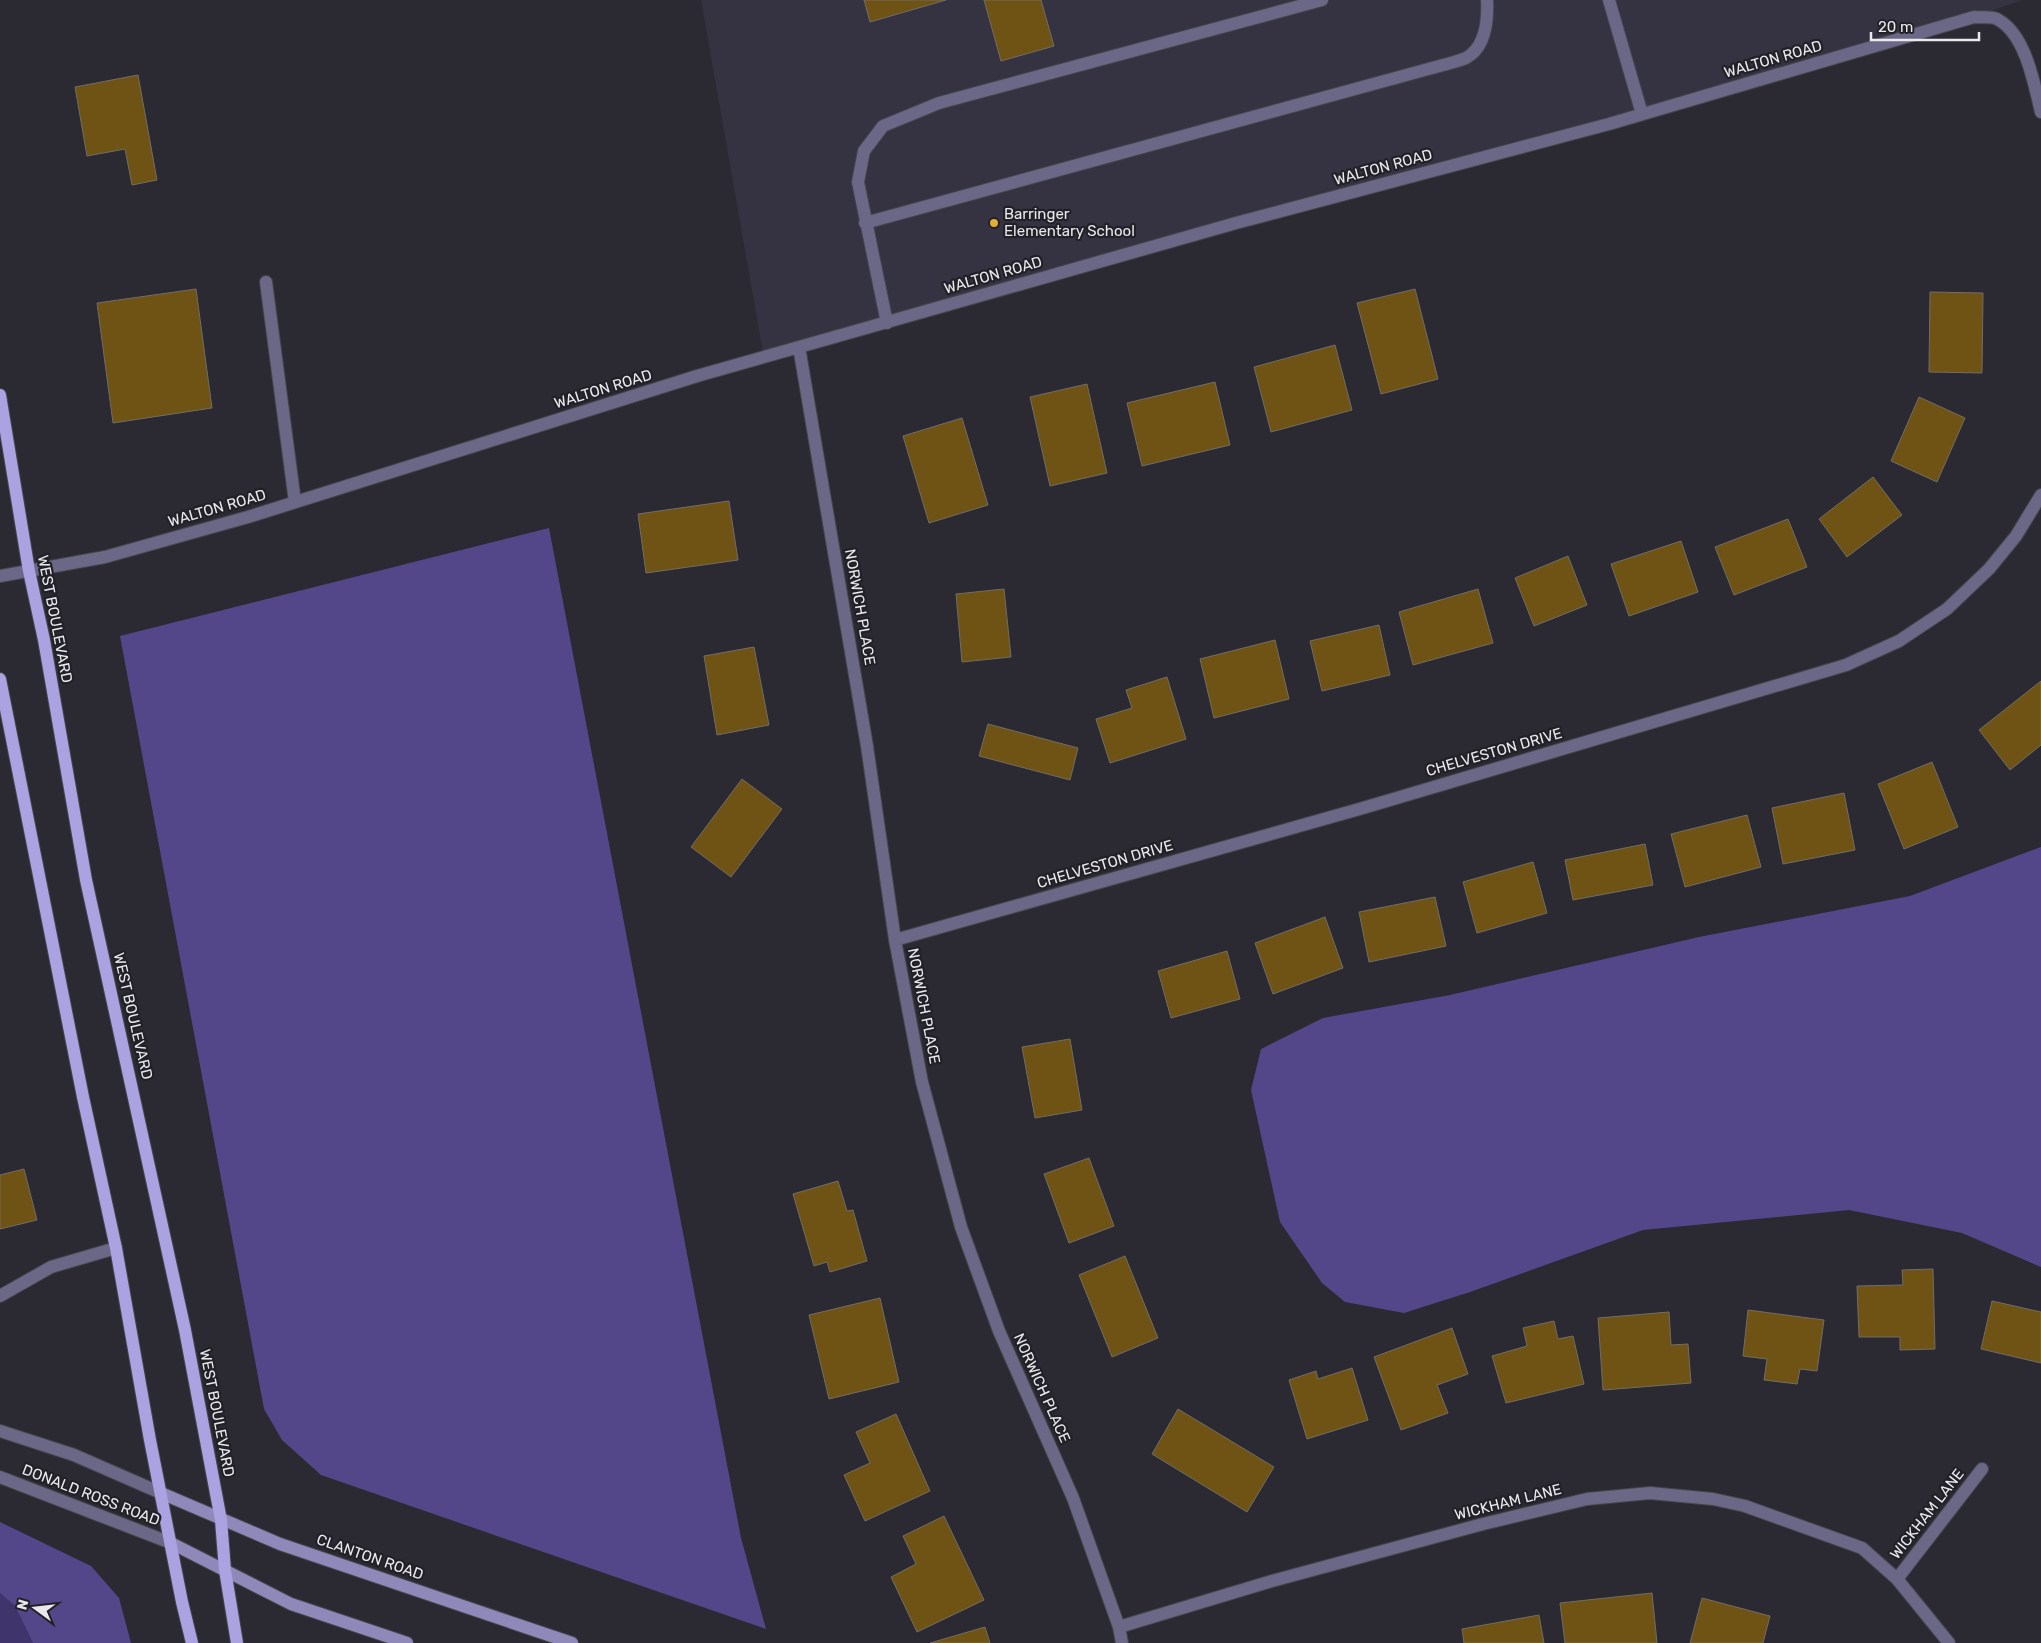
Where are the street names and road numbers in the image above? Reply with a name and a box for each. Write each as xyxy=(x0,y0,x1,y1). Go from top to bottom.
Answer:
street label: WALTON ROAD xyxy=(1722,36,1824,82)
street label: WALTON ROAD xyxy=(1332,145,1434,189)
street label: WALTON ROAD xyxy=(942,252,1044,298)
street label: WALTON ROAD xyxy=(552,366,654,412)
street label: WALTON ROAD xyxy=(166,485,268,531)
street label: NORWICH PLACE xyxy=(841,547,879,667)
street label: WEST BOULEVARD xyxy=(34,554,76,684)
street label: CHELVESTON DRIVE xyxy=(1424,724,1564,780)
street label: CHELVESTON DRIVE xyxy=(1035,836,1175,892)
street label: NORWICH PLACE xyxy=(904,946,944,1066)
street label: WEST BOULEVARD xyxy=(110,951,156,1081)
street label: NORWICH PLACE xyxy=(1010,1331,1074,1445)
street label: WEST BOULEVARD xyxy=(196,1348,238,1478)
street label: DONALD ROSS ROAD xyxy=(20,1460,162,1530)
street label: WICKHAM LANE xyxy=(1886,1465,1968,1563)
street label: WICKHAM LANE xyxy=(1453,1480,1563,1524)
street label: CLANTON ROAD xyxy=(314,1530,426,1584)

